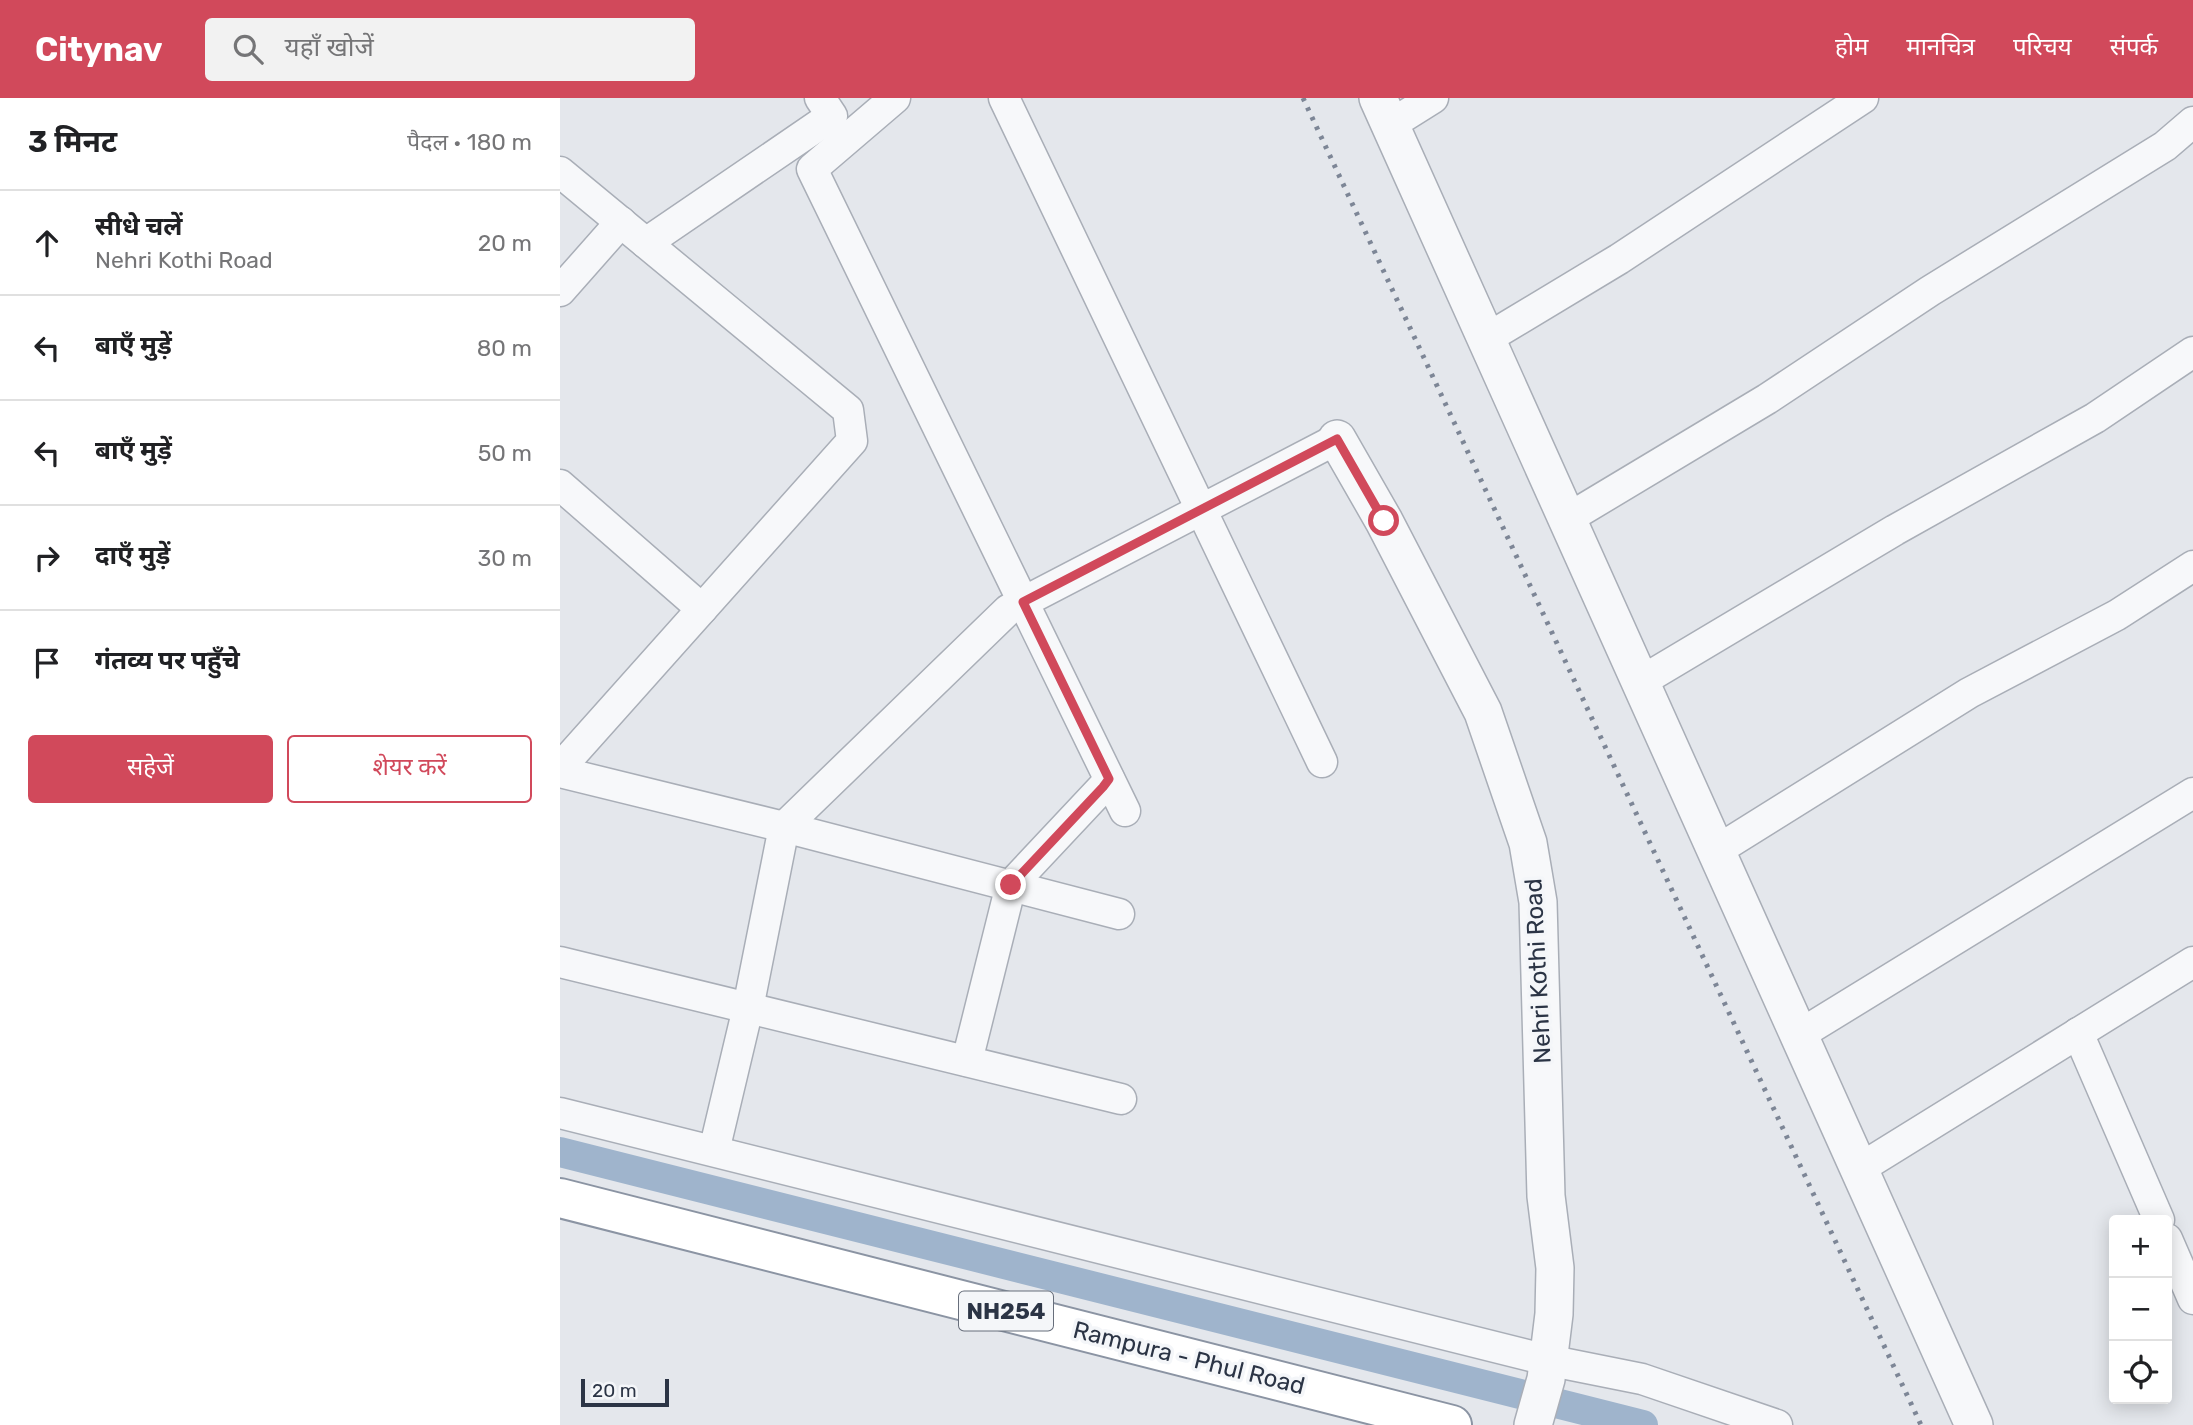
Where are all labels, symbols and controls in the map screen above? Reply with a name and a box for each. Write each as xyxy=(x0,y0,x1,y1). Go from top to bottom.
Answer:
search box xyxy=(205,18,695,81)
text: Citynav xyxy=(35,30,163,69)
icon: search xyxy=(229,30,267,68)
text: यहाँ खोजें xyxy=(285,32,374,63)
text: होम xyxy=(1835,33,1868,61)
text: मानचित्र xyxy=(1906,33,1975,61)
text: परिचय xyxy=(2013,33,2072,61)
text: संपर्क xyxy=(2110,33,2158,61)
text: 3 मिनट xyxy=(28,124,117,160)
text: पैदल · 180 m xyxy=(407,128,532,156)
text: सीधे चलें xyxy=(95,211,183,242)
icon: ahead xyxy=(28,224,66,262)
text: 20 m xyxy=(478,229,532,257)
text: Nehri Kothi Road xyxy=(95,246,273,274)
icon: left xyxy=(28,329,66,367)
text: बाएँ मुड़ें xyxy=(95,330,172,361)
text: 80 m xyxy=(477,334,532,362)
icon: left xyxy=(28,434,66,472)
text: बाएँ मुड़ें xyxy=(95,435,172,466)
text: 50 m xyxy=(478,439,532,467)
route start xyxy=(1368,505,1399,536)
icon: right xyxy=(28,539,66,577)
text: दाएँ मुड़ें xyxy=(95,540,170,571)
text: 30 m xyxy=(477,544,532,572)
icon: arrive xyxy=(28,644,66,682)
text: गंतव्य पर पहुँचे xyxy=(95,645,240,676)
button: सहेजें xyxy=(28,735,273,803)
button: शेयर करें xyxy=(287,735,532,803)
route end xyxy=(995,869,1026,900)
street label: Nehri Kothi Road xyxy=(1519,878,1557,1064)
map controls xyxy=(2109,1215,2172,1404)
button: + xyxy=(2109,1215,2172,1278)
button: − xyxy=(2109,1278,2172,1341)
road number: NH254 xyxy=(959,1292,1053,1330)
street label: Rampura - Phul Road xyxy=(1070,1316,1308,1400)
button: locate xyxy=(2109,1341,2172,1404)
scale bar xyxy=(581,1376,668,1408)
text: 20 m xyxy=(592,1379,637,1402)

